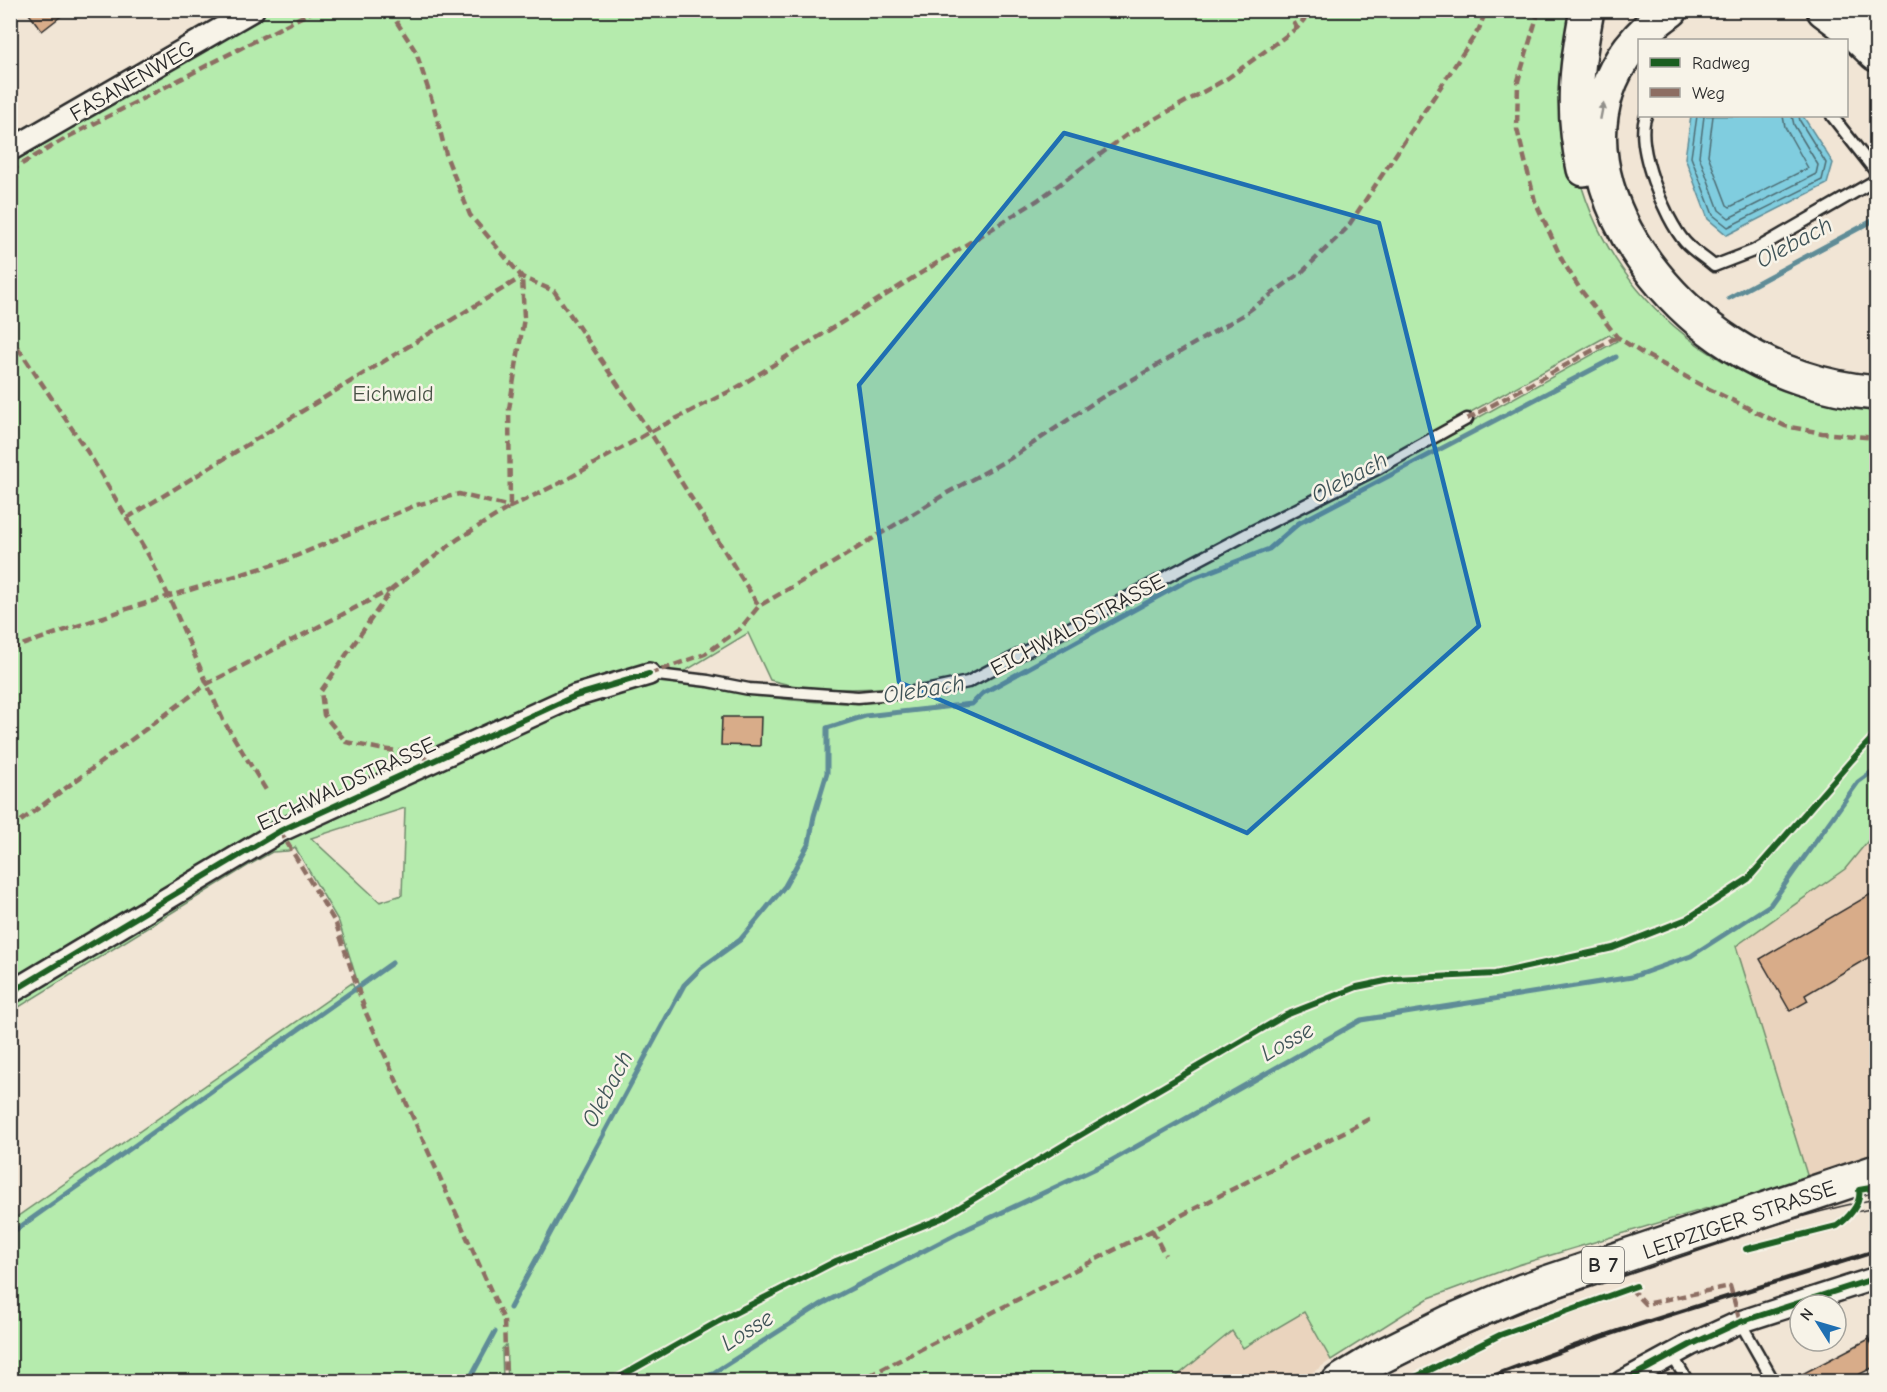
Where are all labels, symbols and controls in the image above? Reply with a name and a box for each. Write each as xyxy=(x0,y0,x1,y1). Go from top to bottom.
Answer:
street label: FASANENWEG xyxy=(65,35,200,127)
legend xyxy=(1638,39,1848,117)
text: Radweg xyxy=(1692,53,1750,74)
text: Weg xyxy=(1692,83,1725,104)
one-way arrow xyxy=(1598,101,1607,120)
water label: Olebach xyxy=(1751,210,1837,274)
park label: Eichwald xyxy=(352,381,434,407)
water label: Olebach xyxy=(1306,445,1392,509)
street label: EICHWALDSTRASSE xyxy=(986,568,1169,682)
water label: Olebach xyxy=(881,669,967,709)
street label: EICHWALDSTRASSE xyxy=(253,731,440,837)
water label: Losse xyxy=(1255,1015,1319,1067)
water label: Olebach xyxy=(575,1046,639,1132)
street label: LEIPZIGER STRASSE xyxy=(1639,1175,1839,1265)
road number: B 7 xyxy=(1582,1247,1624,1283)
north arrow xyxy=(1788,1293,1848,1353)
water label: Losse xyxy=(716,1303,778,1357)
text: N xyxy=(1796,1305,1817,1324)

